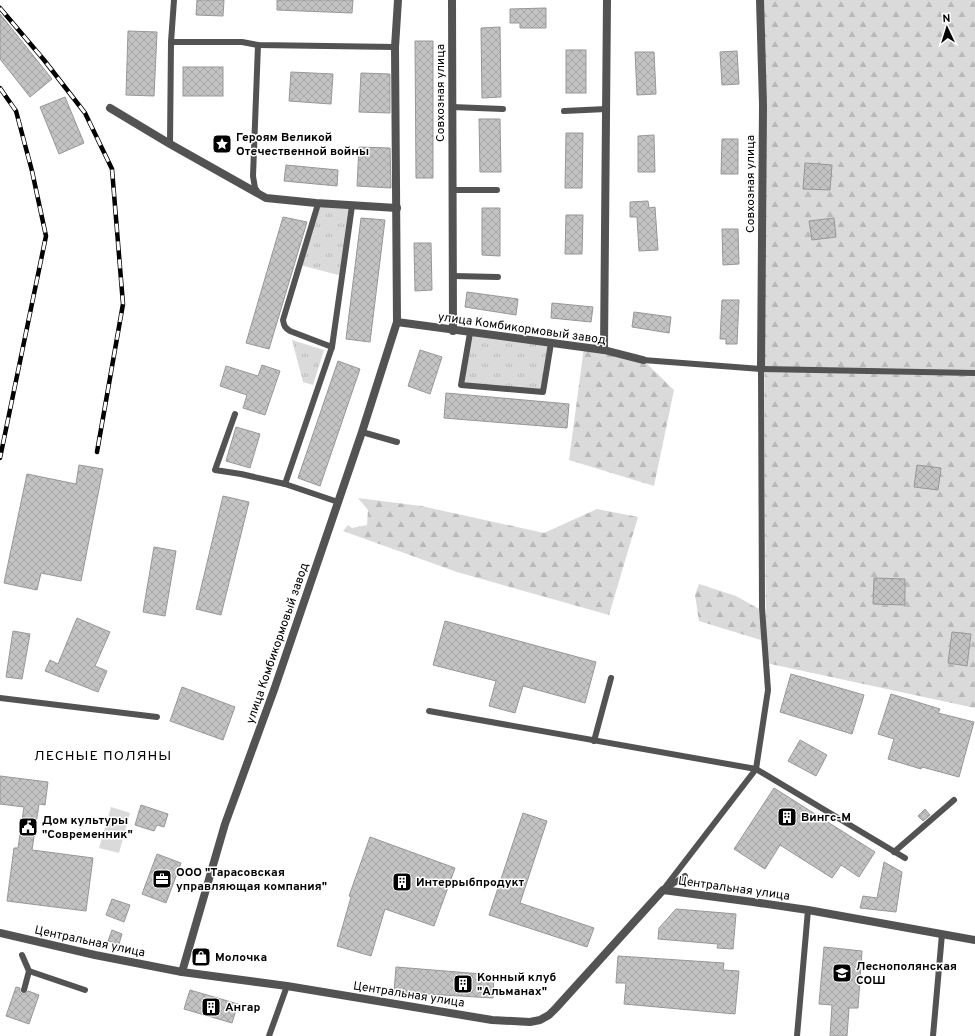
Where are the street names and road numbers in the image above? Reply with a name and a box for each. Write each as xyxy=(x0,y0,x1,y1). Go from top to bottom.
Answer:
street label: Совхозная улица xyxy=(433,44,449,142)
street label: Совхозная улица xyxy=(743,135,759,233)
street label: улица Комбикормовый завод xyxy=(437,309,607,349)
street label: улица Комбикормовый завод xyxy=(243,561,313,726)
street label: Центральная улица xyxy=(677,873,791,905)
street label: Центральная улица xyxy=(33,922,147,962)
street label: Центральная улица xyxy=(352,978,466,1012)

